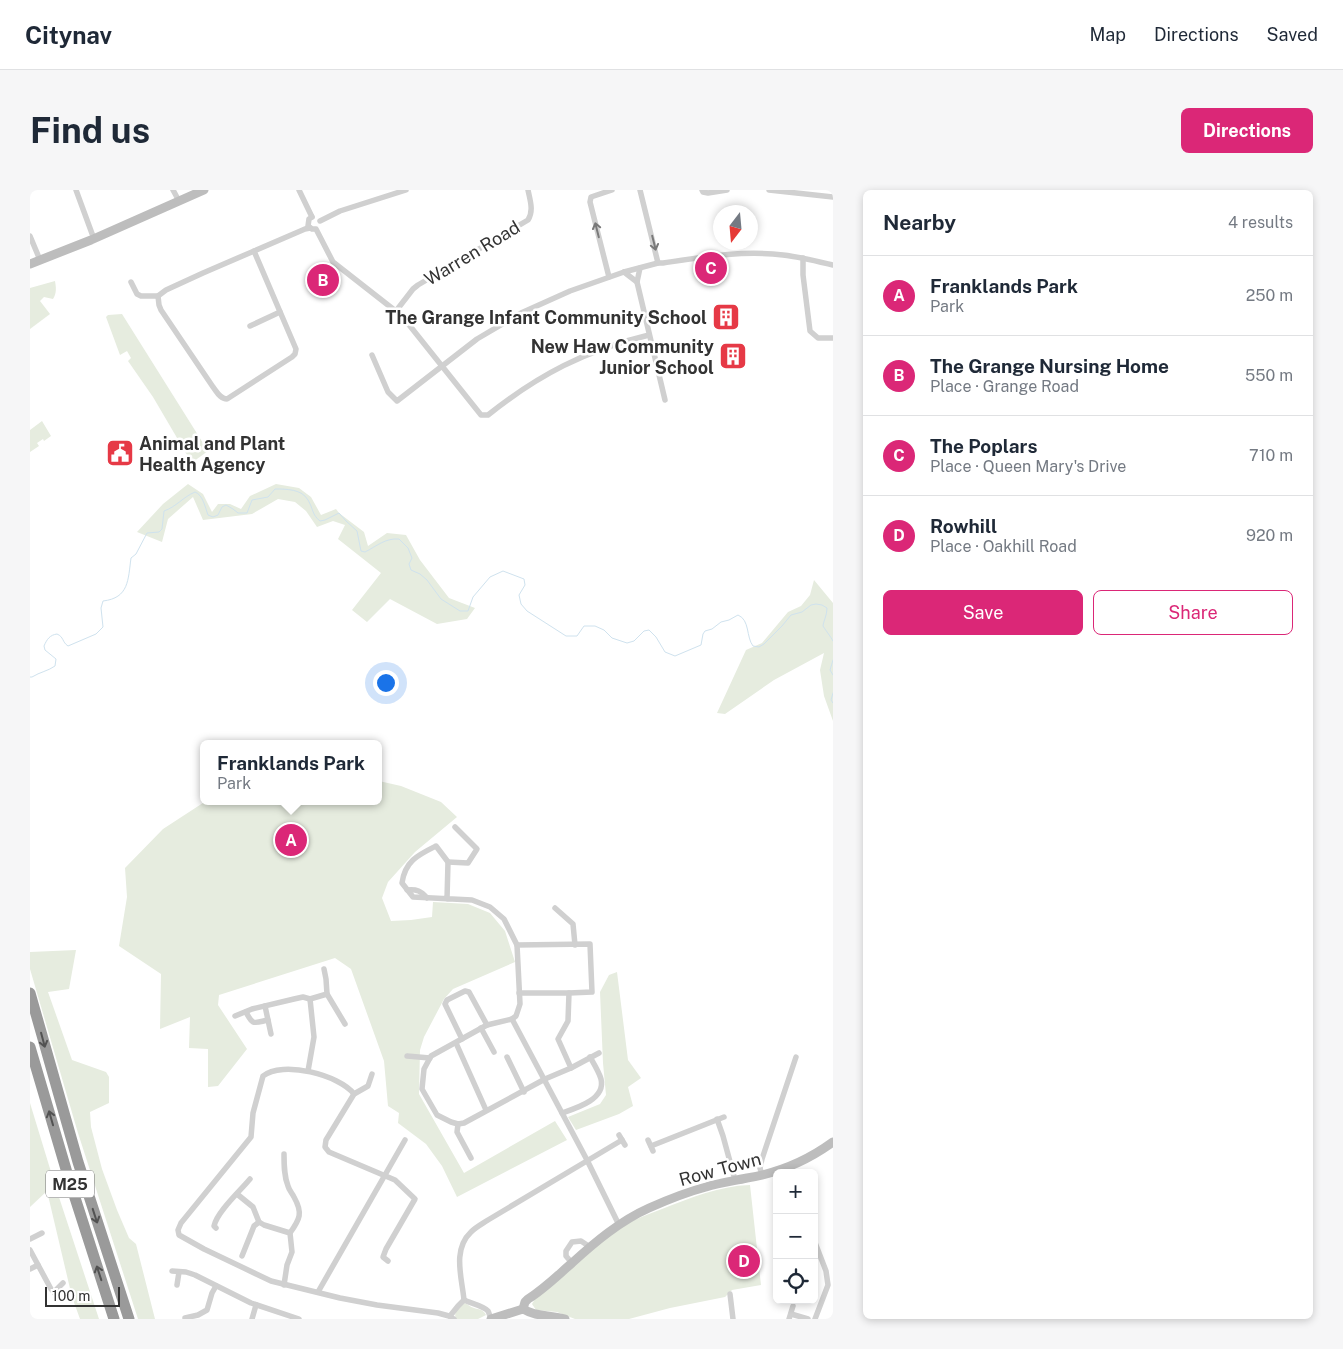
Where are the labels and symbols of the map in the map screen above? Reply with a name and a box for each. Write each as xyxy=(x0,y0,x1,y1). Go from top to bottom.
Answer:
north arrow xyxy=(713,205,758,250)
street label: Warren Road xyxy=(420,216,524,290)
one-way arrow xyxy=(592,223,601,239)
one-way arrow xyxy=(650,235,659,251)
pin: C xyxy=(695,249,727,287)
pin: B xyxy=(307,261,339,299)
building icon: The Grange Infant Community School xyxy=(711,302,741,332)
place label: The Grange Infant Community School xyxy=(385,307,707,328)
place label: New Haw Community Junior School xyxy=(531,336,714,378)
building icon: New Haw Community Junior School xyxy=(718,341,748,371)
place label: Animal and Plant Health Agency xyxy=(139,433,285,475)
public building icon: Animal and Plant Health Agency xyxy=(105,438,135,468)
your location xyxy=(373,670,399,696)
pin: A xyxy=(275,821,307,859)
one-way arrow xyxy=(38,1031,48,1047)
one-way arrow xyxy=(45,1110,55,1126)
street label: Row Town xyxy=(677,1148,763,1190)
road number: M25 xyxy=(46,1171,94,1198)
one-way arrow xyxy=(91,1208,101,1224)
pin: D xyxy=(728,1242,760,1280)
one-way arrow xyxy=(94,1265,103,1281)
scale bar xyxy=(45,1284,120,1307)

